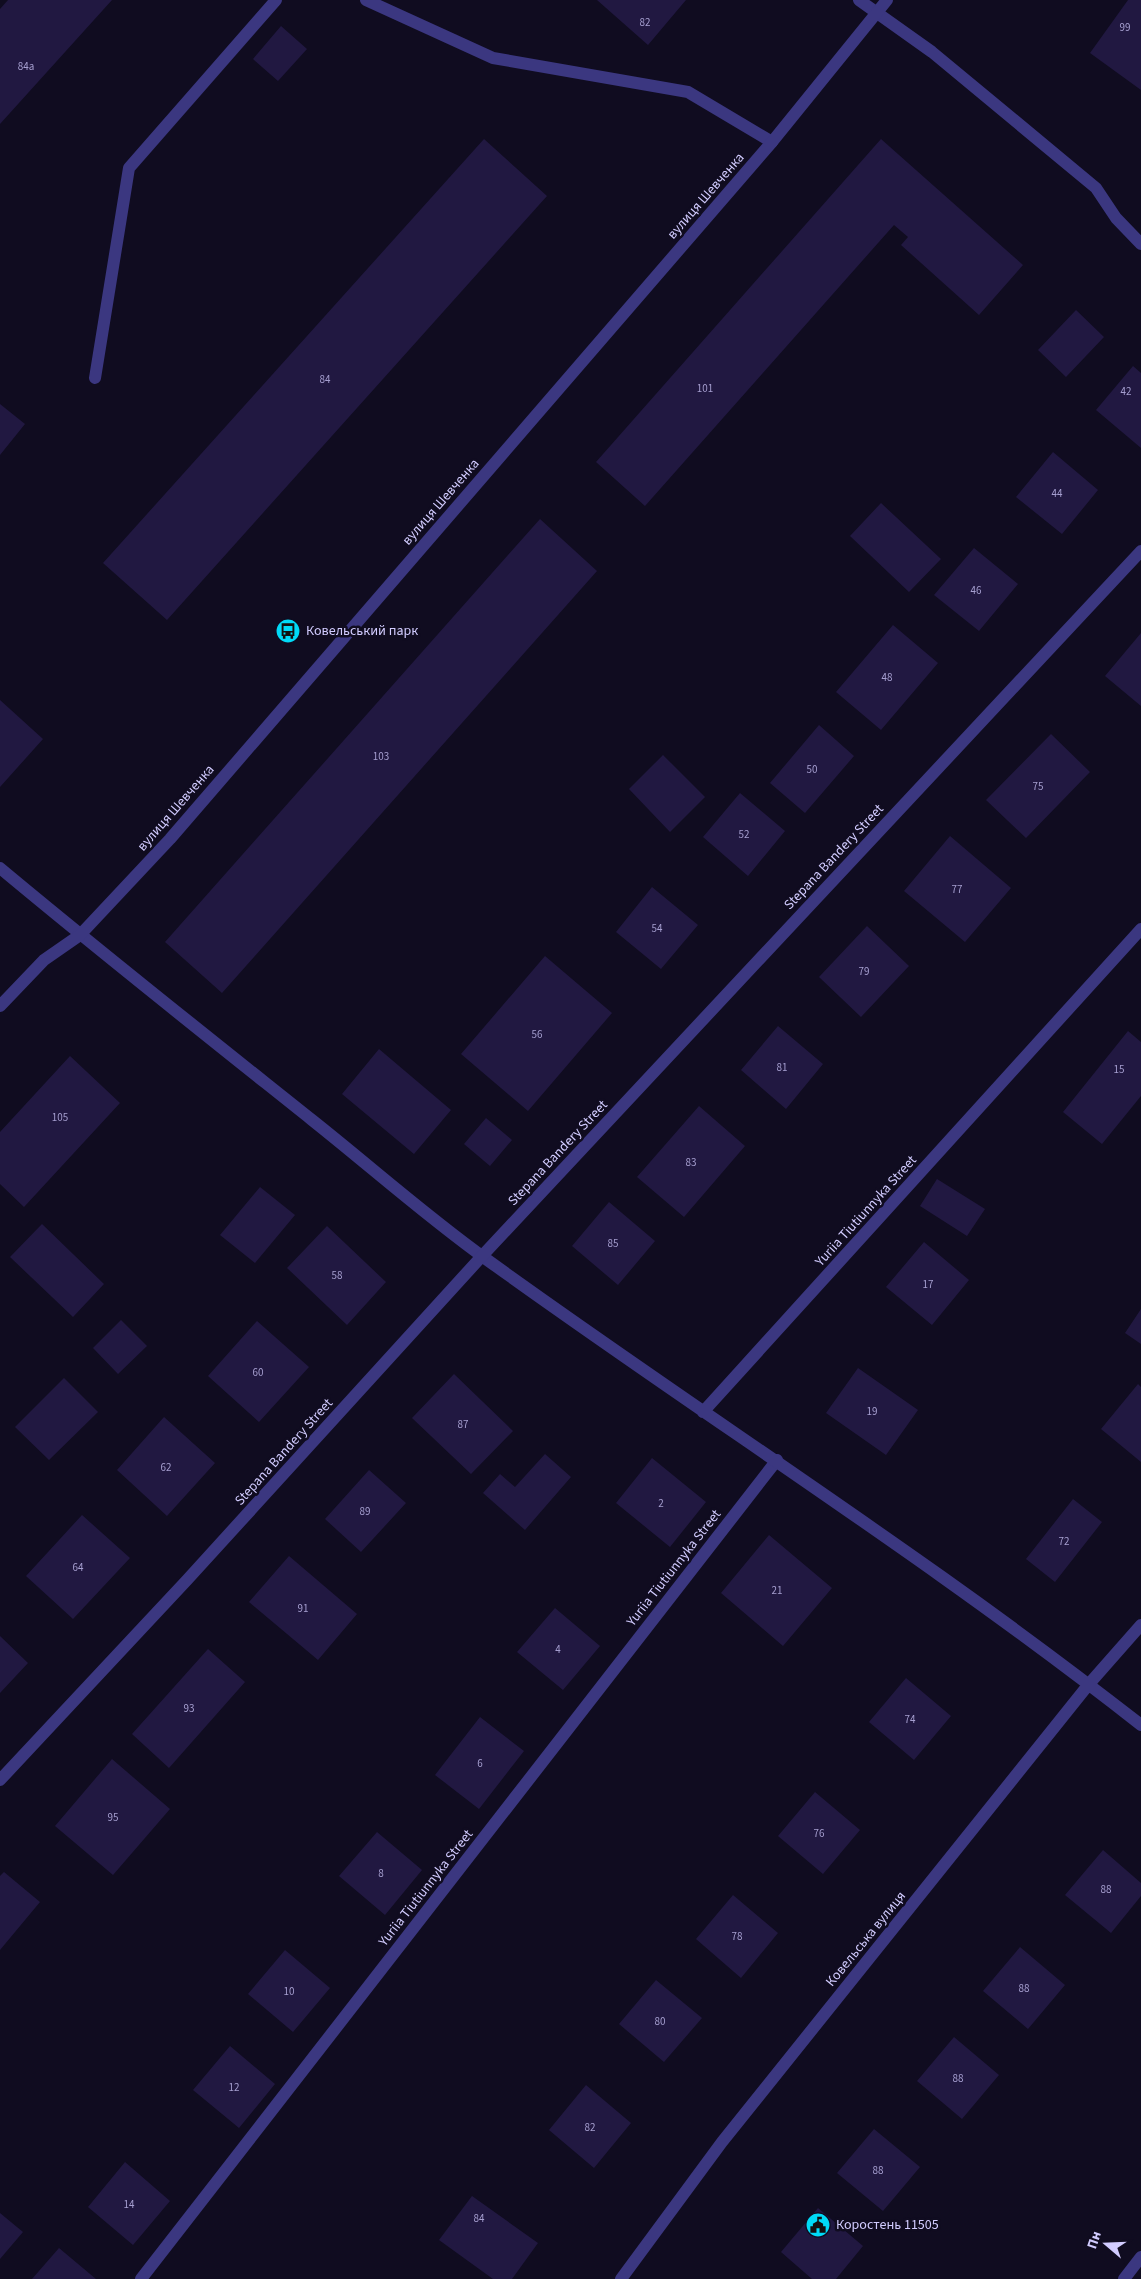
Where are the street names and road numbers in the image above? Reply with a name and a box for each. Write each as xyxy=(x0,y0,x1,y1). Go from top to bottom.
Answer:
street label: вулиця Шевченка xyxy=(663,148,749,244)
street label: вулиця Шевченка xyxy=(398,454,484,550)
street label: вулиця Шевченка xyxy=(133,760,219,856)
street label: Stepana Bandery Street xyxy=(780,799,889,914)
street label: Stepana Bandery Street xyxy=(504,1095,613,1210)
street label: Yuriia Tiutiunnyka Street xyxy=(810,1151,922,1272)
street label: Stepana Bandery Street xyxy=(230,1394,338,1510)
street label: Yuriia Tiutiunnyka Street xyxy=(621,1505,726,1631)
street label: Yuriia Tiutiunnyka Street xyxy=(373,1825,478,1951)
street label: Ковельська вулиця xyxy=(821,1887,911,1991)

